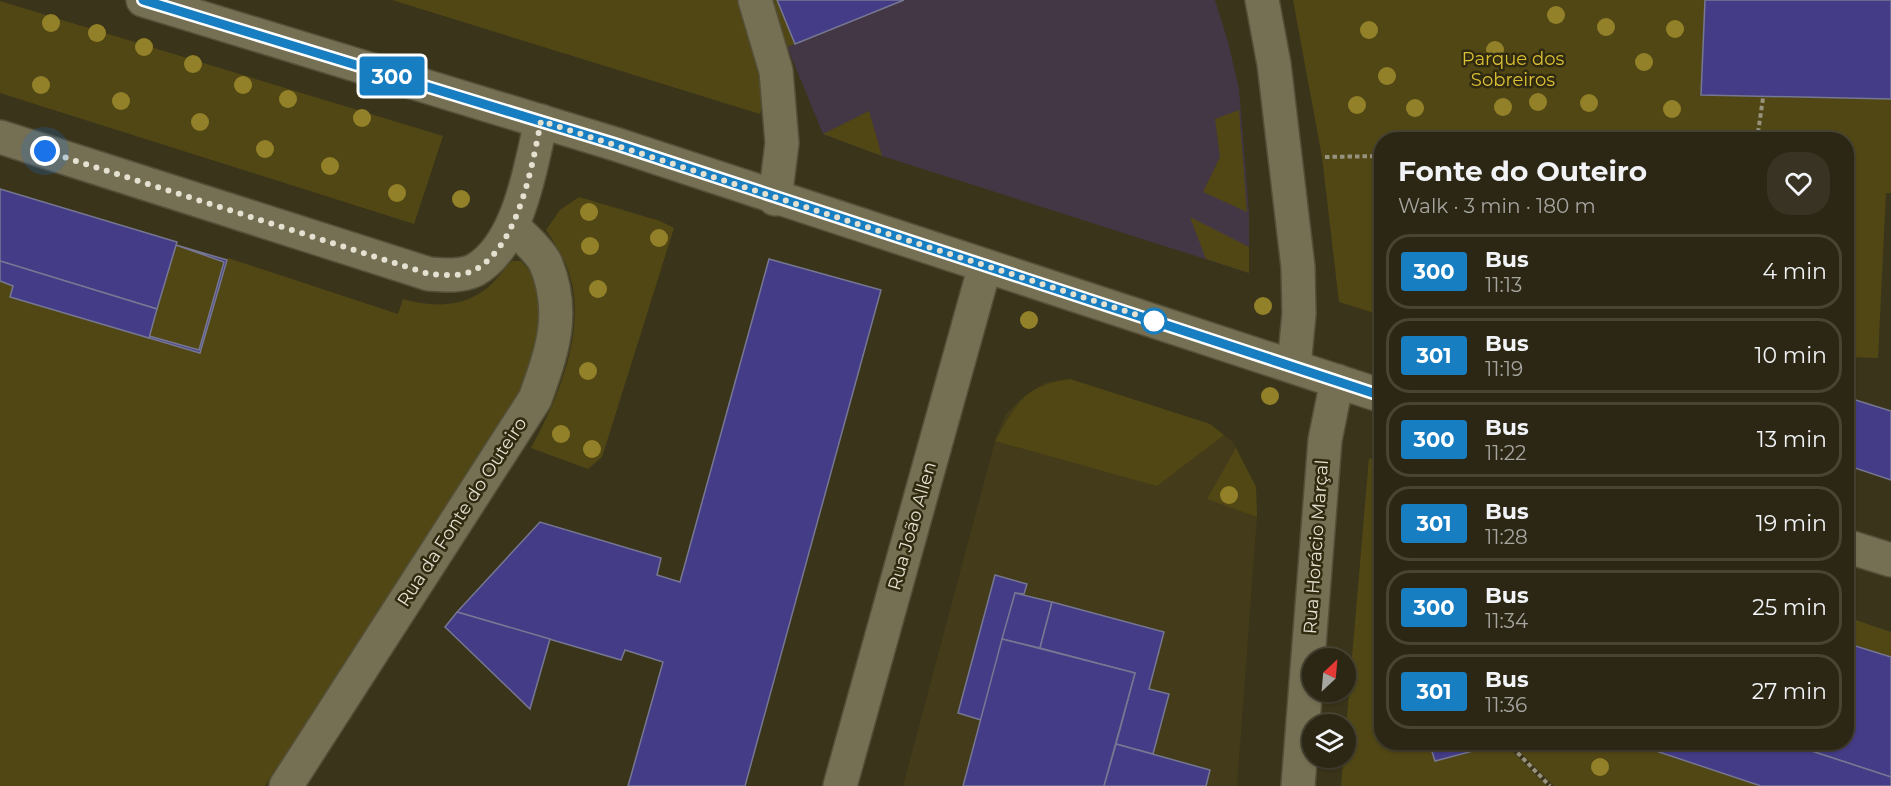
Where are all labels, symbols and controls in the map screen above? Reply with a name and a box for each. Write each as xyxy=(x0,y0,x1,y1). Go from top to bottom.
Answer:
park label: Parque dos Sobreiros xyxy=(1462,48,1564,91)
line badge: 300 xyxy=(358,56,426,96)
text: 300 xyxy=(372,64,412,89)
your location xyxy=(30,136,60,166)
button: heart xyxy=(1767,152,1830,215)
text: Fonte do Outeiro xyxy=(1398,154,1647,188)
text: Walk · 3 min · 180 m xyxy=(1398,194,1596,218)
text: Bus xyxy=(1485,246,1529,273)
text: 4 min xyxy=(1763,258,1827,285)
text: 300 xyxy=(1414,259,1454,284)
text: 11:13 xyxy=(1485,273,1522,297)
unlabelled marker xyxy=(1141,308,1167,334)
text: Bus xyxy=(1485,330,1529,357)
text: 10 min xyxy=(1755,342,1827,369)
text: 301 xyxy=(1417,343,1451,368)
text: 11:19 xyxy=(1485,357,1523,381)
street label: Rua da Fonte do Outeiro xyxy=(392,413,532,611)
text: Bus xyxy=(1485,414,1529,441)
text: 13 min xyxy=(1757,426,1827,453)
text: 300 xyxy=(1414,427,1454,452)
text: 11:22 xyxy=(1485,441,1526,465)
street label: Rua João Allen xyxy=(883,459,941,593)
street label: Rua Horácio Marçal xyxy=(1299,459,1333,635)
text: Bus xyxy=(1485,498,1529,525)
text: 19 min xyxy=(1756,510,1827,537)
text: 301 xyxy=(1417,511,1451,536)
text: 11:28 xyxy=(1485,525,1528,549)
text: Bus xyxy=(1485,582,1529,609)
text: 25 min xyxy=(1752,594,1827,621)
text: 300 xyxy=(1414,595,1454,620)
text: 11:34 xyxy=(1485,609,1528,633)
north arrow xyxy=(1302,648,1356,702)
map controls xyxy=(1302,648,1356,768)
text: Bus xyxy=(1485,666,1529,693)
text: 27 min xyxy=(1752,678,1827,705)
text: 301 xyxy=(1417,679,1451,704)
text: 11:36 xyxy=(1485,693,1527,717)
button: layers xyxy=(1302,714,1356,768)

